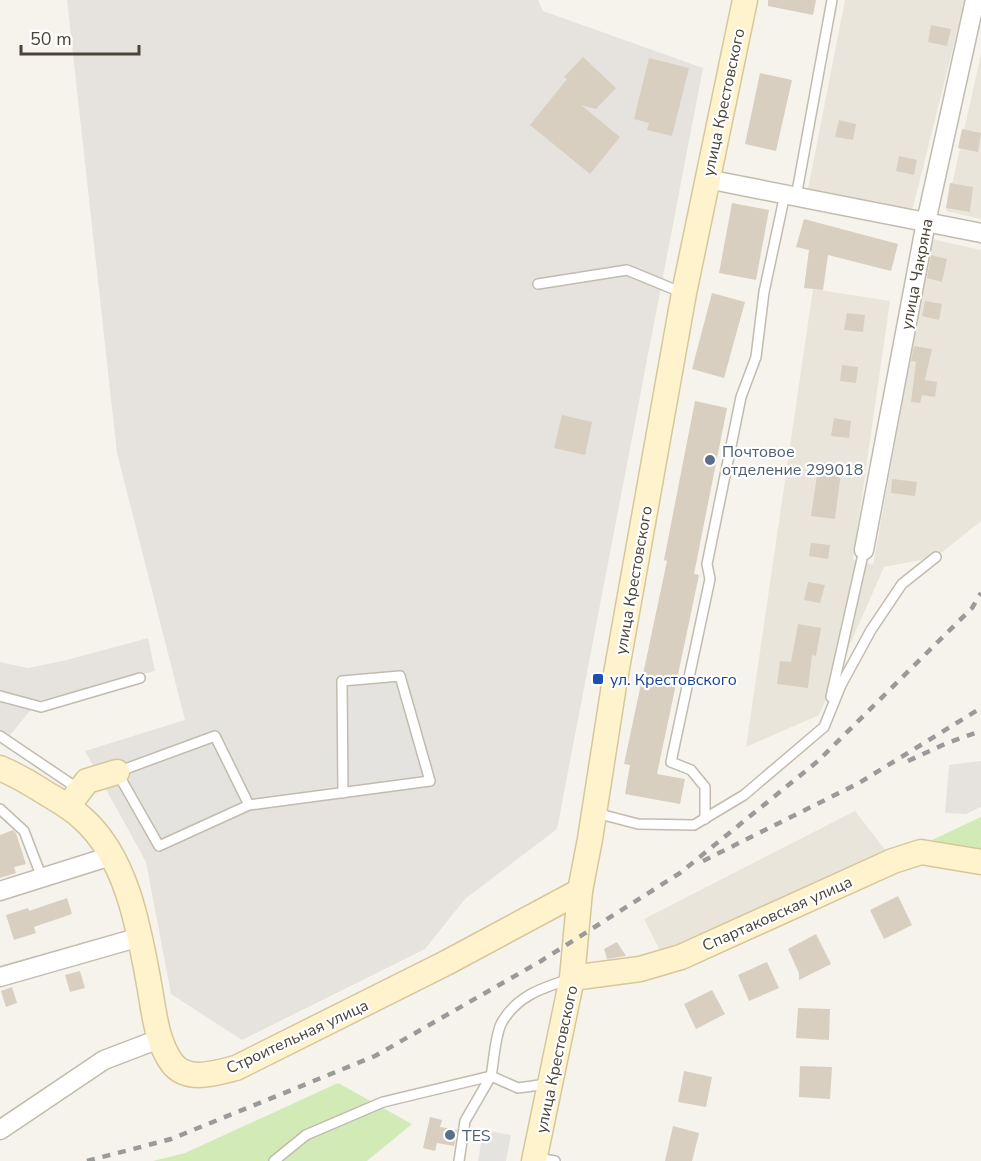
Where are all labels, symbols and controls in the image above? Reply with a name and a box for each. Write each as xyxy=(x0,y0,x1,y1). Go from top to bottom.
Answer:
scale bar xyxy=(21,18,140,56)
street label: улица Крестовского xyxy=(698,26,750,178)
text: 50 m xyxy=(30,27,72,51)
street label: улица Чакряна xyxy=(895,217,939,332)
place label: Почтовое отделение 299018 xyxy=(722,441,863,481)
marker: Почтовое отделение 299018 xyxy=(703,453,717,467)
street label: улица Крестовского xyxy=(610,504,658,656)
place label: ул. Крестовского xyxy=(610,669,737,691)
marker: ул. Крестовского xyxy=(591,672,605,686)
street label: Спартаковская улица xyxy=(699,871,856,957)
street label: улица Крестовского xyxy=(531,983,583,1135)
street label: Строительная улица xyxy=(223,994,372,1080)
place label: TES xyxy=(462,1125,491,1147)
marker: TES xyxy=(443,1128,457,1142)

